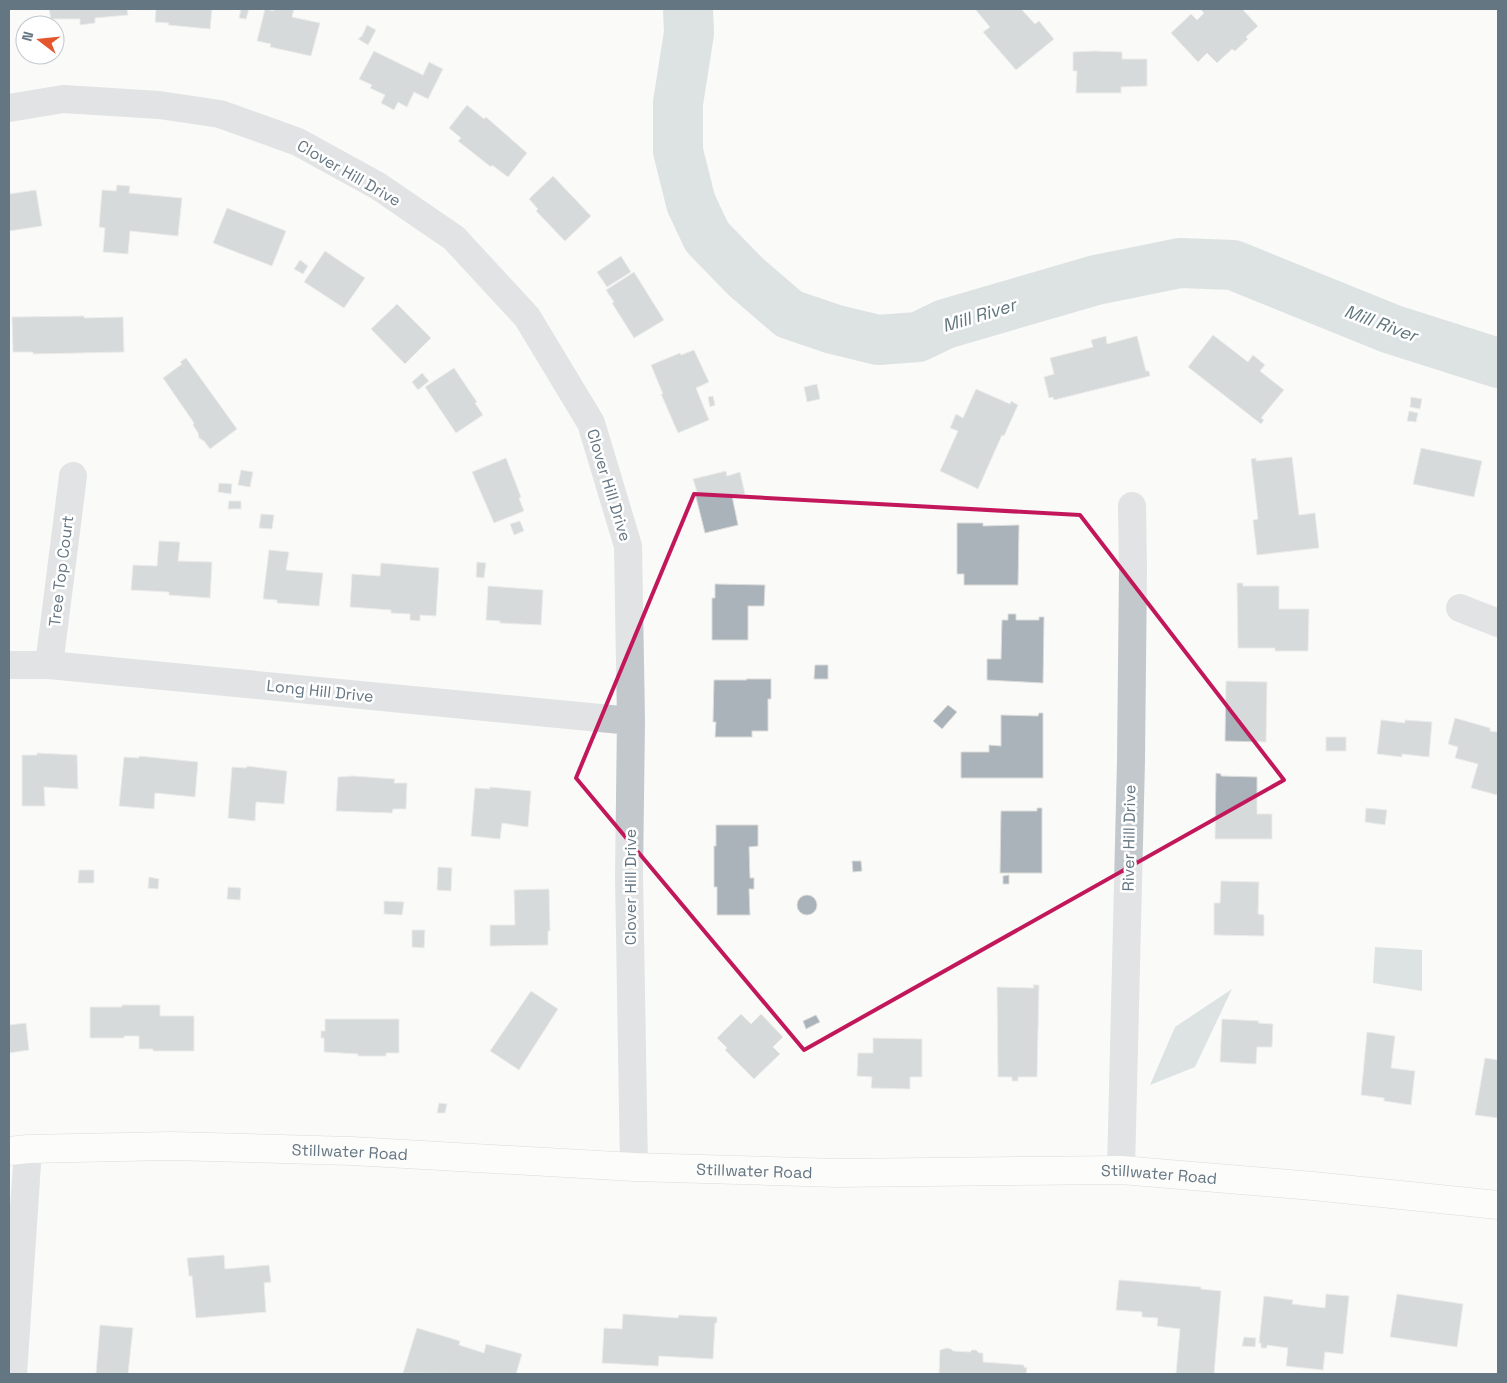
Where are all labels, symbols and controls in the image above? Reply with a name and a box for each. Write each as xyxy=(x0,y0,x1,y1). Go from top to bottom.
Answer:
north arrow xyxy=(15,15,65,65)
text: N xyxy=(18,29,37,43)
street label: Clover Hill Drive xyxy=(293,135,405,211)
water label: Mill River xyxy=(939,292,1021,337)
water label: Mill River xyxy=(1341,299,1423,348)
street label: Clover Hill Drive xyxy=(582,426,636,544)
street label: Tree Top Court xyxy=(44,514,78,628)
street label: Long Hill Drive xyxy=(265,675,375,707)
street label: River Hill Drive xyxy=(1118,785,1140,891)
street label: Clover Hill Drive xyxy=(620,829,641,945)
street label: Stillwater Road xyxy=(291,1139,408,1165)
street label: Stillwater Road xyxy=(696,1158,813,1183)
street label: Stillwater Road xyxy=(1101,1159,1218,1188)

